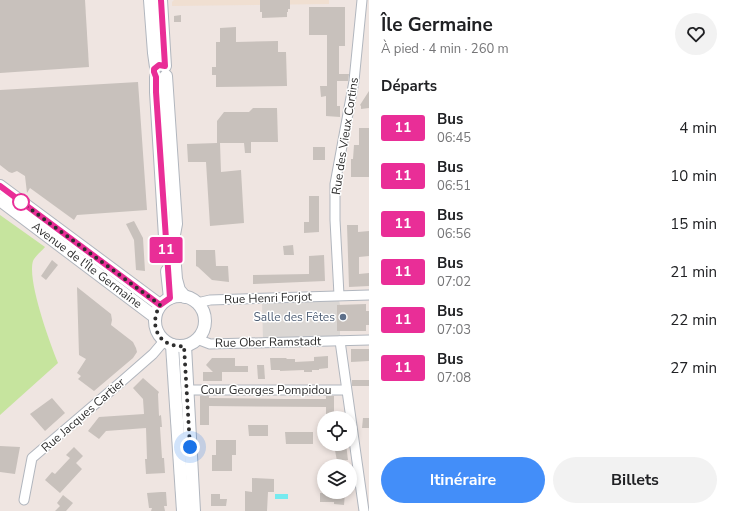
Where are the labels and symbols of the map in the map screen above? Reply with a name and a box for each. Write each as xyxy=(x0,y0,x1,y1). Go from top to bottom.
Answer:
street label: Rue des Vieux Cortins xyxy=(328,76,362,196)
unlabelled marker xyxy=(12,193,30,211)
street label: Avenue de l'Île Germaine xyxy=(29,218,145,312)
line badge: 11 xyxy=(148,237,184,263)
street label: Rue Henri Forjot xyxy=(224,288,313,308)
place label: Salle des Fêtes xyxy=(253,309,335,325)
marker: Salle des Fêtes xyxy=(338,312,348,322)
street label: Rue Ober Ramstadt xyxy=(215,333,322,351)
street label: Rue Jacques Cartier xyxy=(38,374,129,456)
street label: Cour Georges Pompidou xyxy=(200,382,332,398)
your location xyxy=(180,437,200,457)

